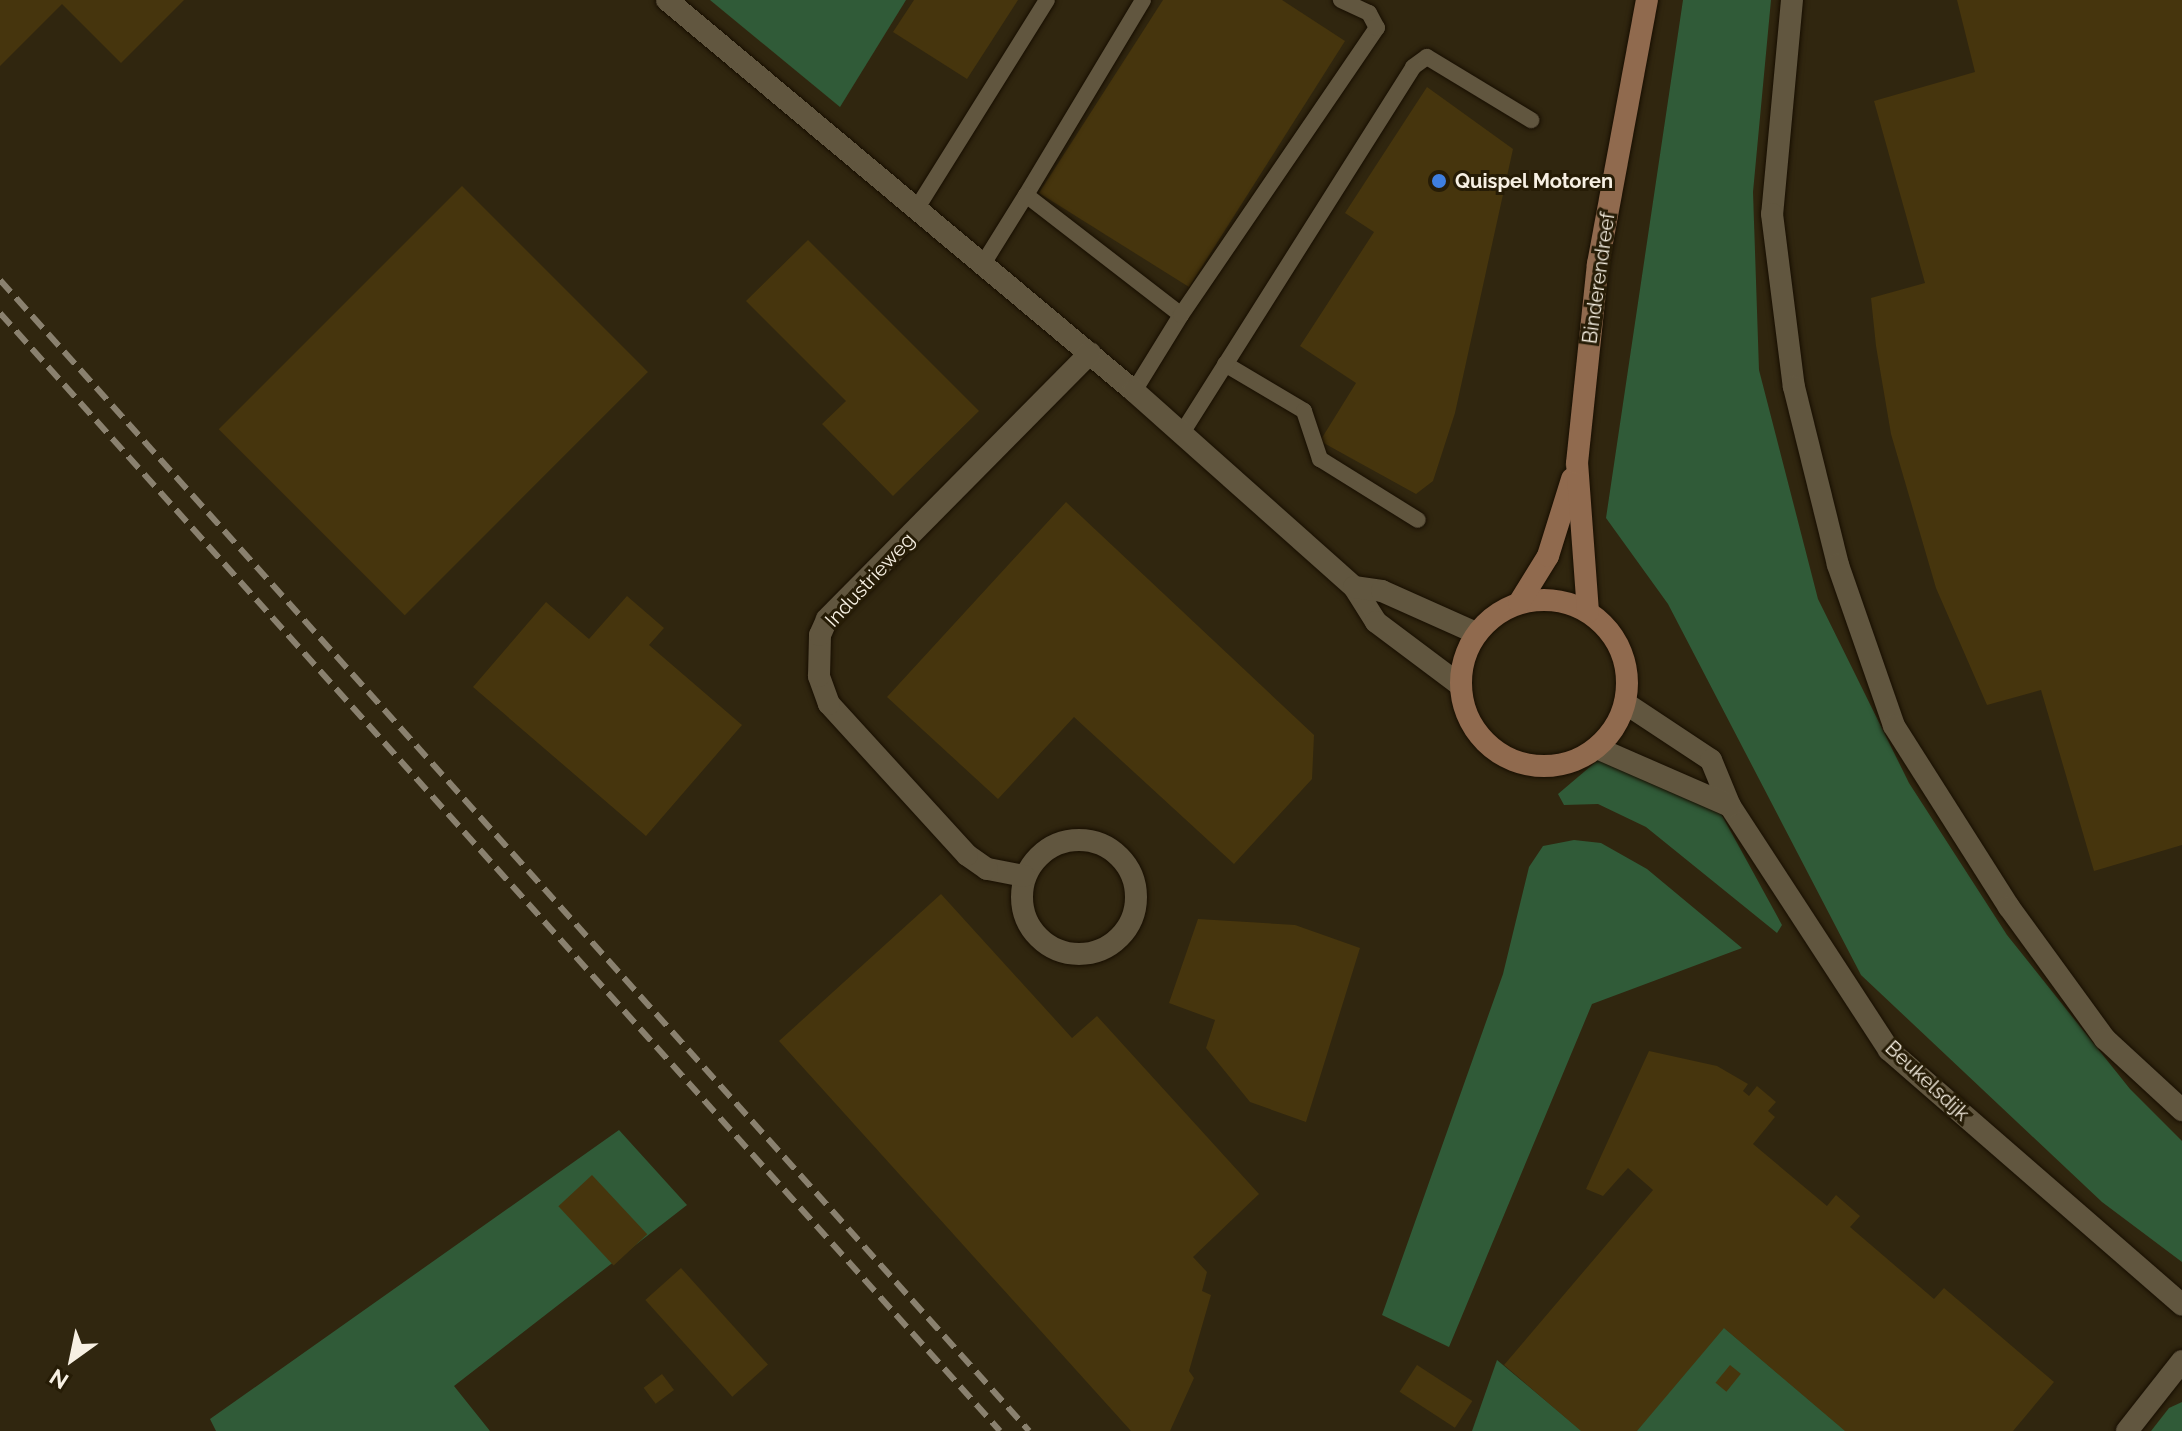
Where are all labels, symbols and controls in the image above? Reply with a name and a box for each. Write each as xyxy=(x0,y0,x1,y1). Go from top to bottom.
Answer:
place label: Quispel Motoren xyxy=(1455,169,1614,193)
marker: Quispel Motoren xyxy=(1430,172,1448,190)
street label: Binderendreef xyxy=(1578,211,1620,345)
street label: Industrieweg xyxy=(820,528,920,632)
street label: Beukelsdijk xyxy=(1880,1036,1974,1126)
north arrow xyxy=(32,1319,112,1399)
text: N xyxy=(45,1364,73,1395)

